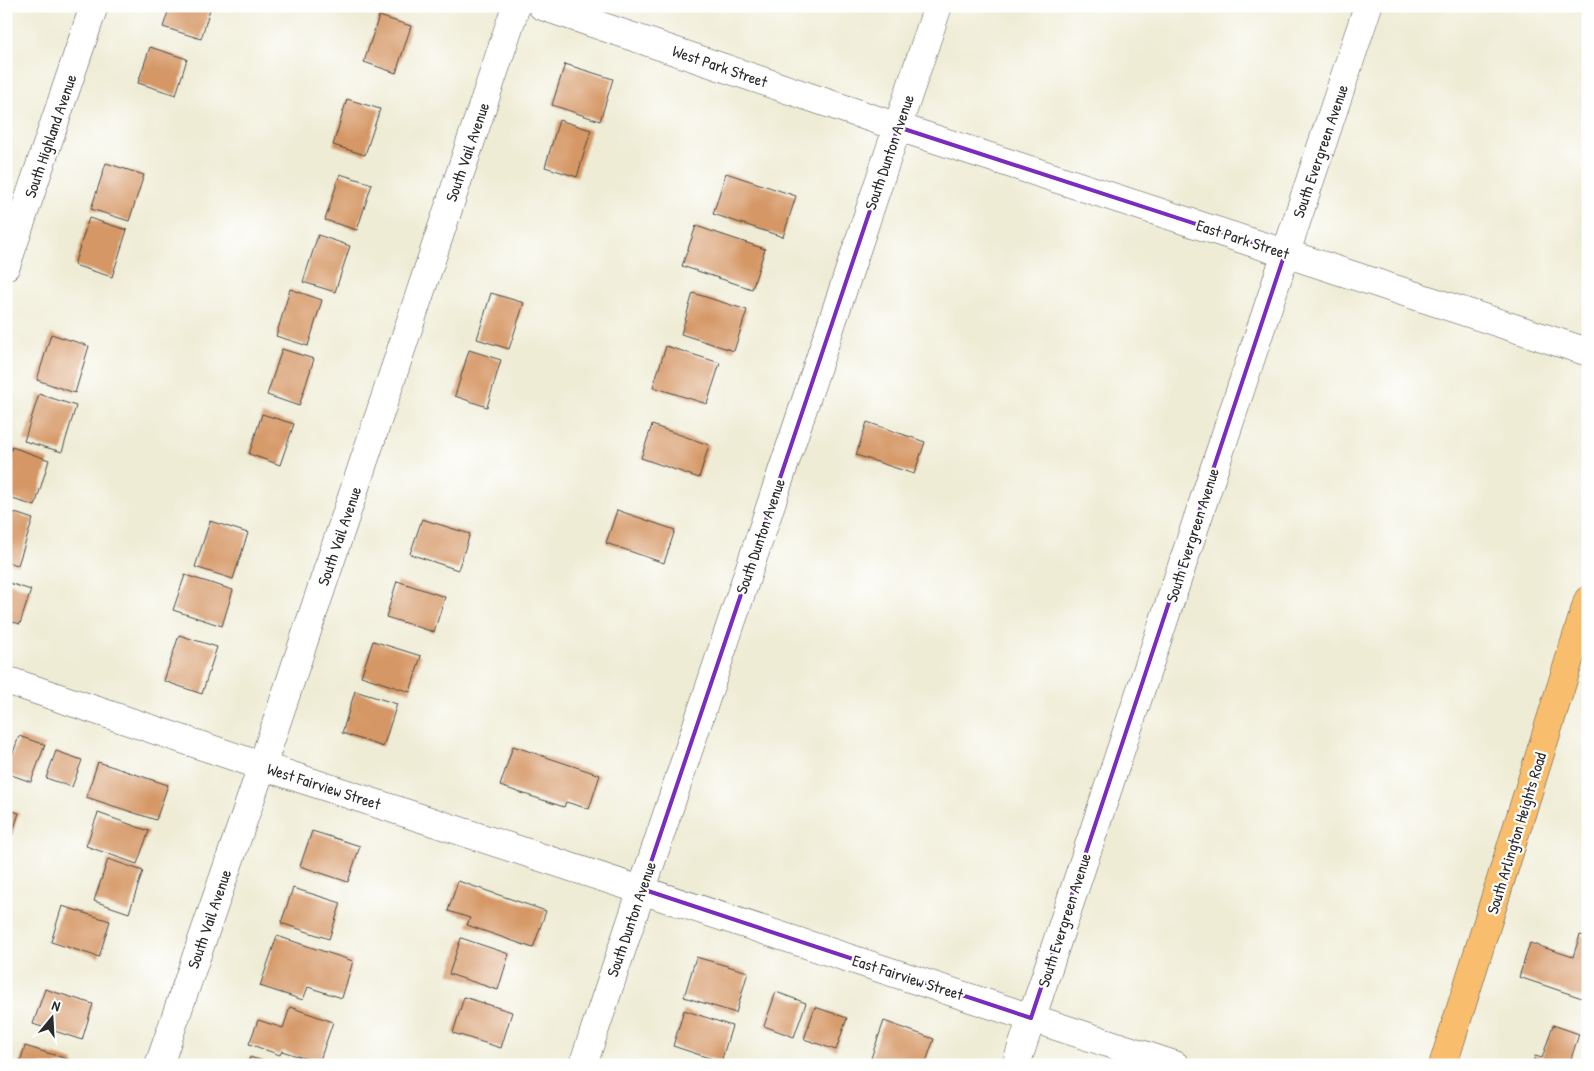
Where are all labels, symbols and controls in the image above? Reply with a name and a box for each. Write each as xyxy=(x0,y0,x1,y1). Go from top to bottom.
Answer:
street label: West Park Street xyxy=(669,39,771,93)
street label: South Highland Avenue xyxy=(19,71,82,201)
street label: South Evergreen Avenue xyxy=(1287,81,1353,221)
street label: South Dunton Avenue xyxy=(859,91,919,213)
street label: South Vail Avenue xyxy=(440,99,494,204)
street label: East Park Street xyxy=(1194,214,1293,265)
street label: South Evergreen Avenue xyxy=(1160,465,1224,605)
street label: South Dunton Avenue xyxy=(730,475,790,597)
street label: South Vail Avenue xyxy=(312,483,366,588)
street label: South Arlington Heights Road xyxy=(1481,749,1551,917)
street label: West Fairview Street xyxy=(264,757,384,815)
street label: South Evergreen Avenue xyxy=(1032,850,1096,990)
street label: South Dunton Avenue xyxy=(601,858,661,980)
street label: South Vail Avenue xyxy=(182,866,236,971)
street label: East Fairview Street xyxy=(850,949,967,1005)
north arrow xyxy=(28,994,78,1044)
text: N xyxy=(50,995,63,1016)

